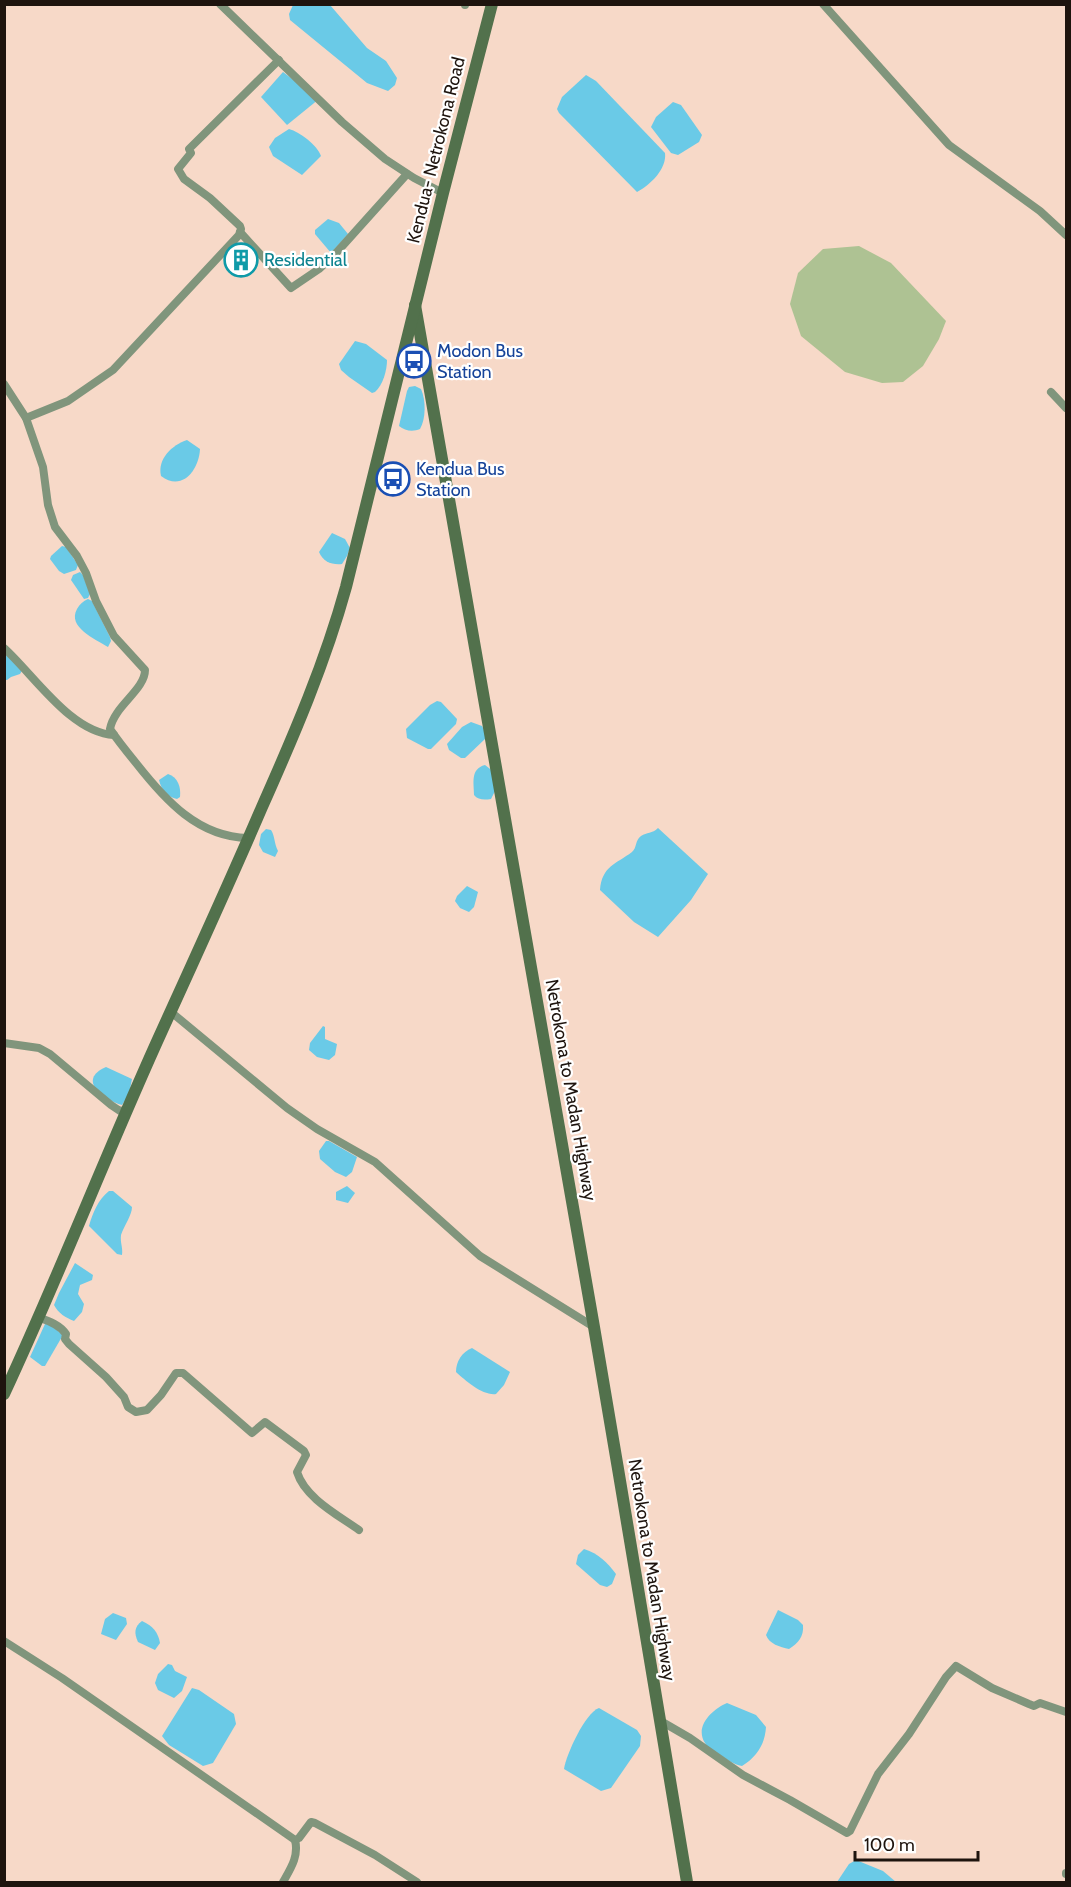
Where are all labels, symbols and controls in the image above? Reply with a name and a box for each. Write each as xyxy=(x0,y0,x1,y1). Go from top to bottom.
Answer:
street label: Kendua- Netrokona Road xyxy=(402,55,470,245)
building icon: Residential xyxy=(223,242,259,278)
place label: Residential xyxy=(264,249,348,271)
place label: Modon Bus Station xyxy=(437,340,523,383)
bus stop icon: Modon Bus Station xyxy=(396,343,432,379)
place label: Kendua Bus Station xyxy=(416,458,505,501)
bus stop icon: Kendua Bus Station xyxy=(375,461,411,497)
street label: Netrokona to Madan Highway xyxy=(541,978,601,1202)
street label: Netrokona to Madan Highway xyxy=(624,1457,680,1683)
scale bar xyxy=(855,1824,978,1862)
text: 100 m xyxy=(864,1834,915,1856)

